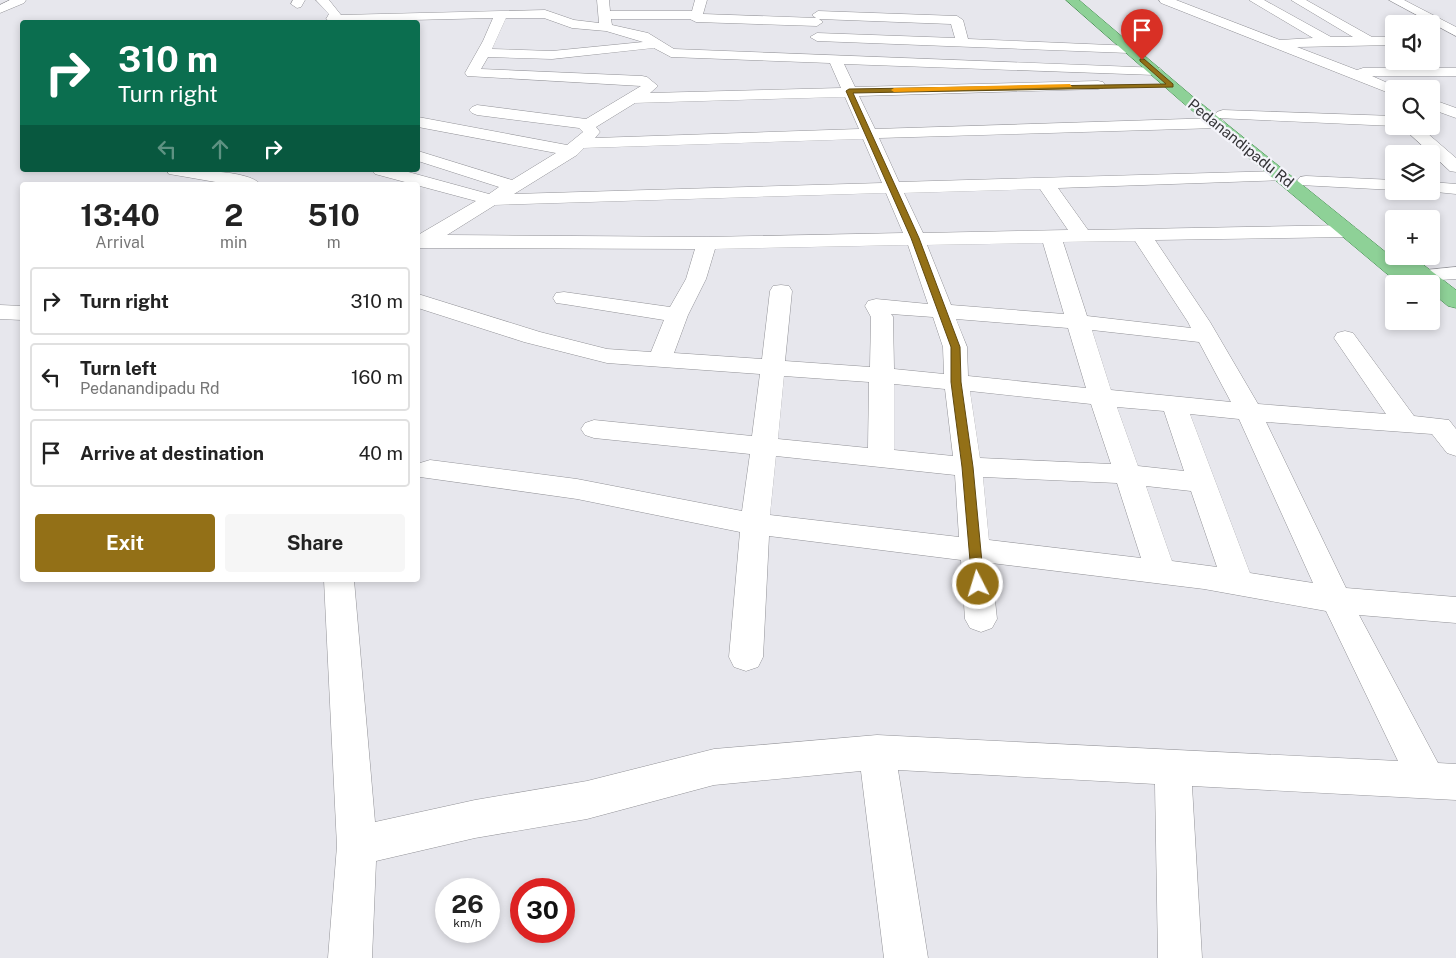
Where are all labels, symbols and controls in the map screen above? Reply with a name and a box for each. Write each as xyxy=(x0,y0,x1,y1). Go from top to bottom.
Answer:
pin xyxy=(1121,9,1163,60)
map controls xyxy=(1385,15,1440,330)
button: sound xyxy=(1385,15,1440,70)
icon: arrive xyxy=(1128,16,1156,44)
text: 310 m xyxy=(118,39,218,80)
icon: right xyxy=(35,40,100,105)
button: search xyxy=(1385,80,1440,135)
text: Turn right xyxy=(118,81,218,107)
street label: Pedanandipadu Rd xyxy=(1185,95,1297,191)
icon: left xyxy=(153,135,181,163)
icon: ahead xyxy=(206,135,234,163)
icon: right xyxy=(259,135,287,163)
button: layers xyxy=(1385,145,1440,200)
text: 13:40 xyxy=(80,197,160,233)
text: 2 xyxy=(224,197,243,233)
text: 510 xyxy=(307,197,360,233)
button: + xyxy=(1385,210,1440,265)
text: Arrival xyxy=(95,233,145,252)
text: min xyxy=(220,233,247,252)
text: m xyxy=(327,233,341,252)
button: − xyxy=(1385,275,1440,330)
icon: right xyxy=(37,287,65,315)
text: Turn right xyxy=(80,290,169,312)
text: 310 m xyxy=(351,290,403,312)
text: Turn left xyxy=(80,357,157,379)
icon: left xyxy=(37,363,65,391)
text: 160 m xyxy=(351,366,403,388)
text: Pedanandipadu Rd xyxy=(80,379,220,398)
icon: arrive xyxy=(37,439,65,467)
text: Arrive at destination xyxy=(80,442,264,464)
text: 40 m xyxy=(358,442,403,464)
button: Exit xyxy=(35,514,215,572)
button: Share xyxy=(225,514,405,572)
position arrow xyxy=(951,557,1003,609)
speed limit sign: 30 xyxy=(510,878,575,943)
text: 26 xyxy=(451,889,484,919)
text: km/h xyxy=(453,916,482,930)

